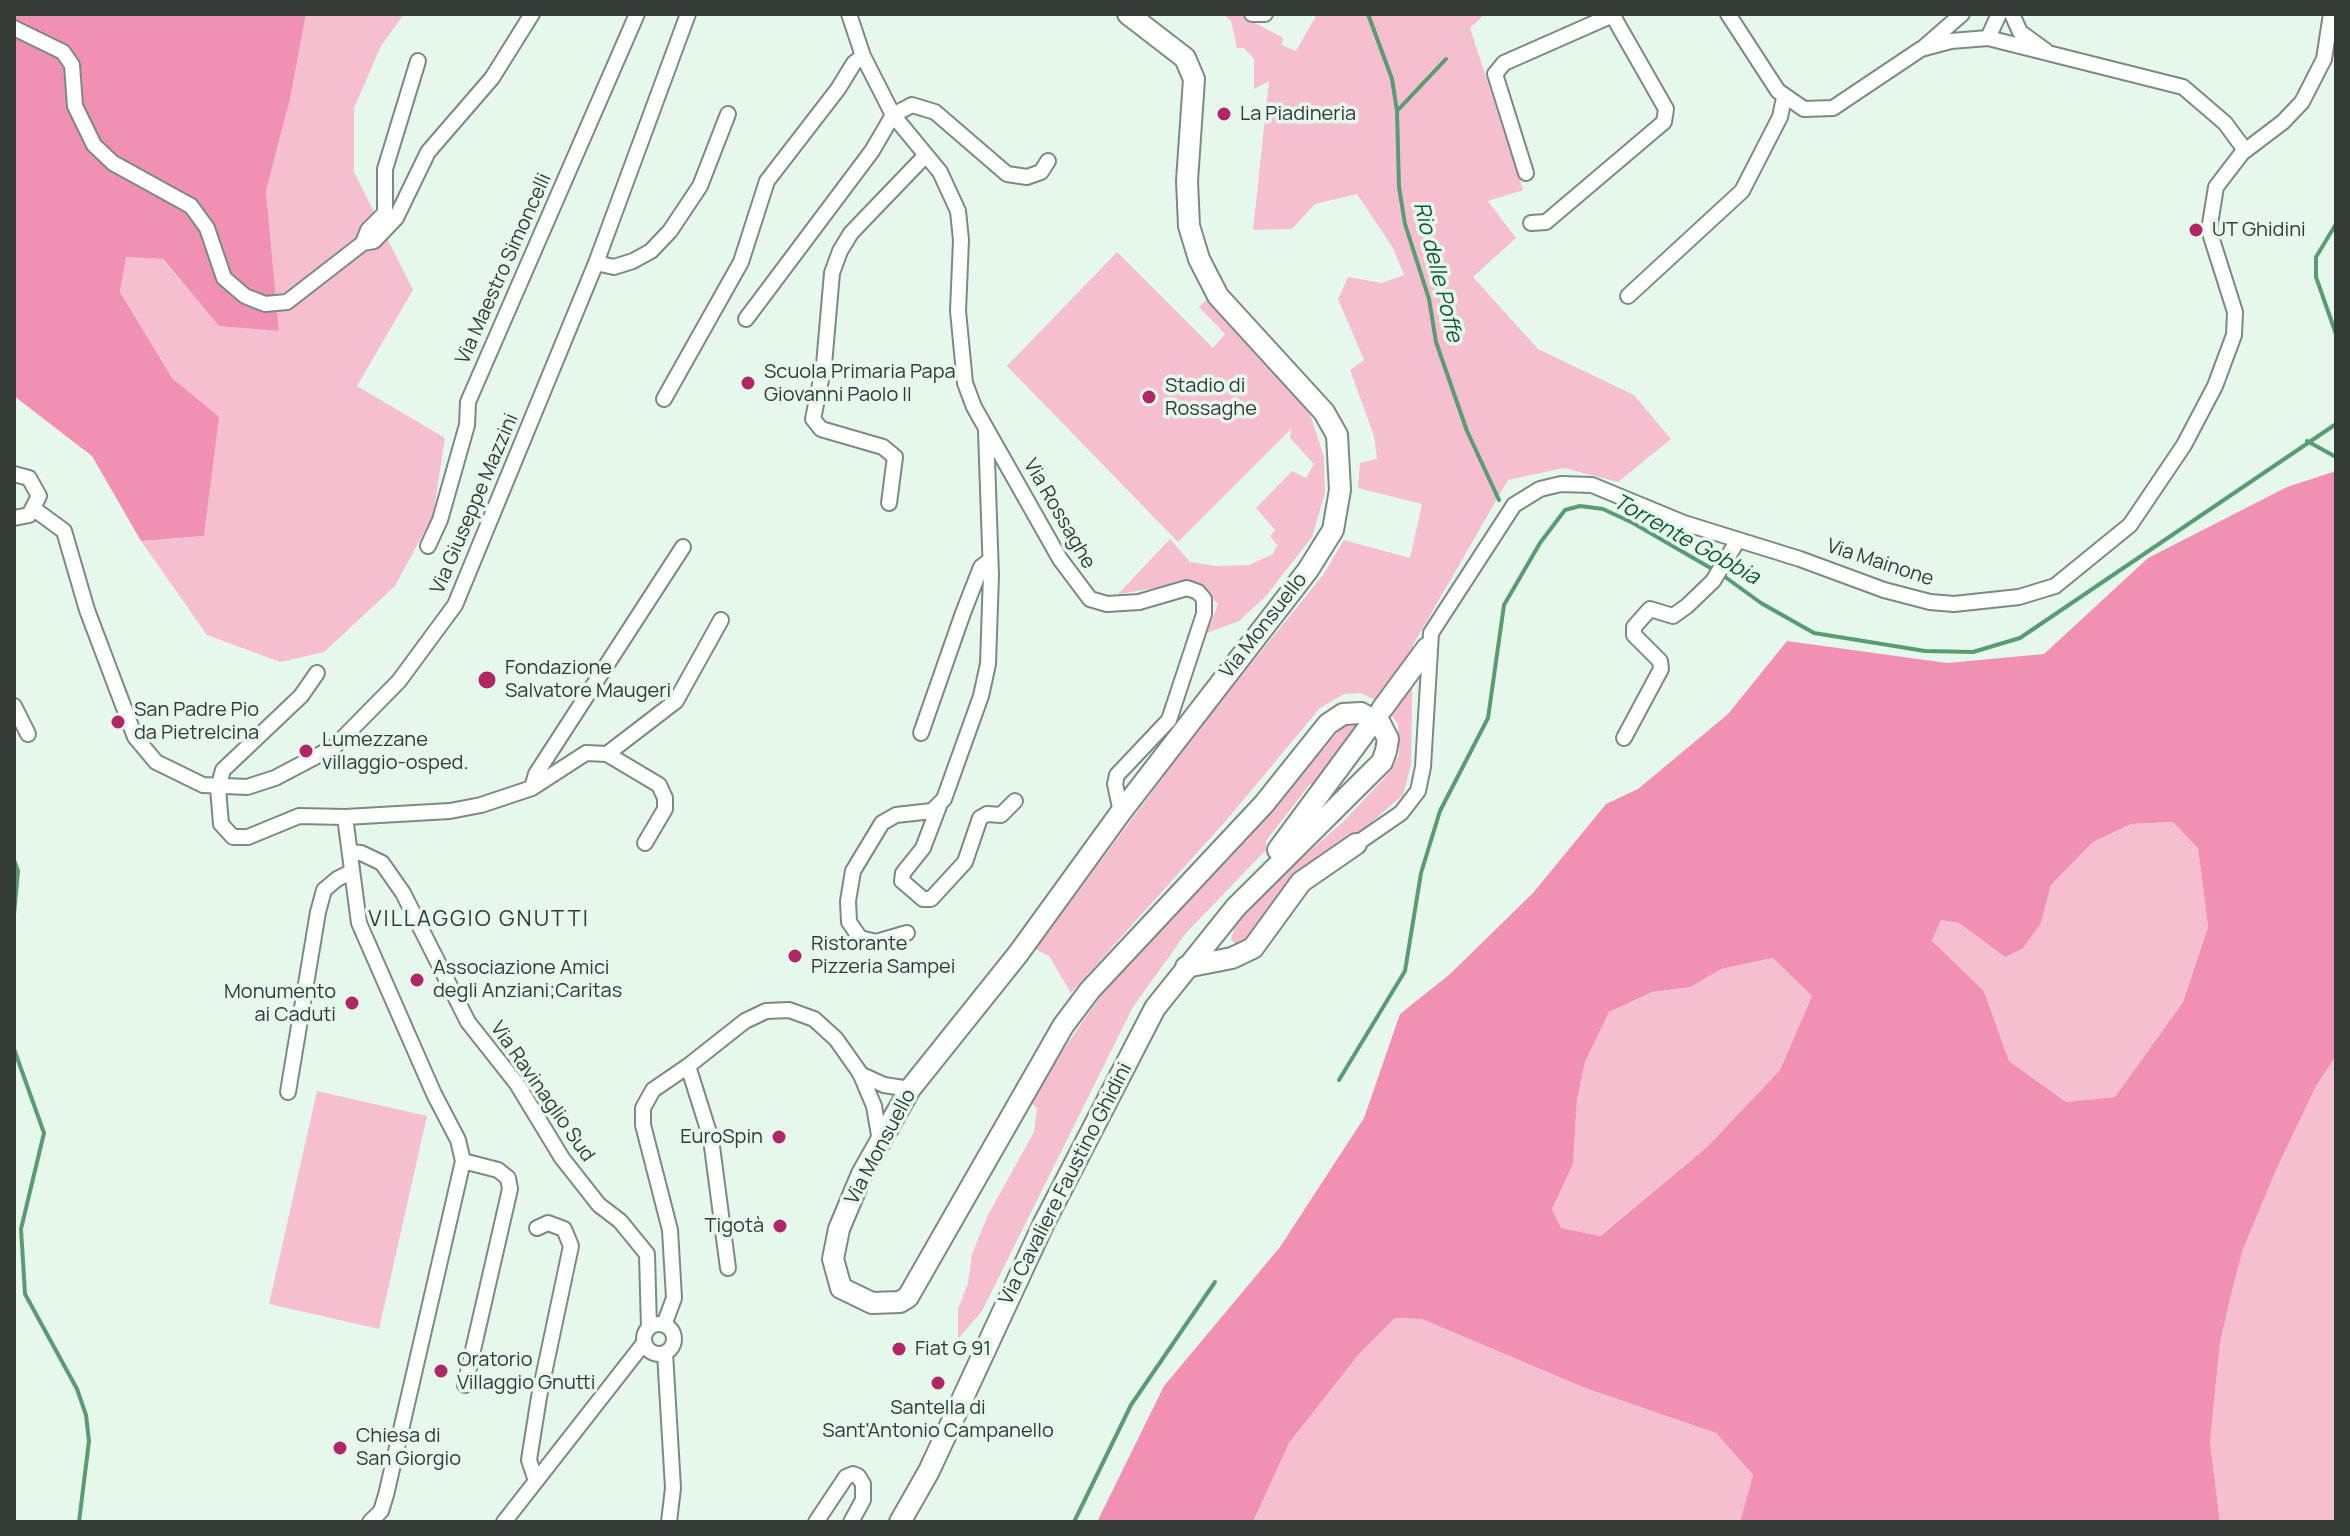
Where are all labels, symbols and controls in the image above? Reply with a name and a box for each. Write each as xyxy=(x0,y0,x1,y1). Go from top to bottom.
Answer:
place label: La Piadineria xyxy=(1240,102,1356,126)
marker: La Piadineria xyxy=(1215,105,1233,123)
street label: Via Maestro Simoncelli xyxy=(451,170,557,368)
water label: Rio delle Poffe xyxy=(1407,199,1467,345)
place label: UT Ghidini xyxy=(2212,218,2306,242)
marker: UT Ghidini xyxy=(2187,221,2205,239)
place label: Scuola Primaria Papa Giovanni Paolo II xyxy=(764,360,956,407)
marker: Scuola Primaria Papa Giovanni Paolo II xyxy=(739,374,757,392)
place label: Stadio di Rossaghe xyxy=(1165,374,1257,421)
marker: Stadio di Rossaghe xyxy=(1140,388,1158,406)
street label: Via Giuseppe Mazzini xyxy=(426,410,524,598)
street label: Via Rossaghe xyxy=(1018,455,1100,573)
water label: Torrente Gobbia xyxy=(1608,489,1764,591)
street label: Via Mainone xyxy=(1823,534,1937,592)
street label: Via Monsuello xyxy=(1215,568,1313,684)
place label: Fondazione Salvatore Maugeri xyxy=(505,656,671,703)
marker: Fondazione Salvatore Maugeri xyxy=(476,669,498,691)
place label: San Padre Pio da Pietrelcina xyxy=(134,698,259,745)
marker: San Padre Pio da Pietrelcina xyxy=(109,713,127,731)
place label: Lumezzane villaggio-osped. xyxy=(322,728,469,775)
marker: Lumezzane villaggio-osped. xyxy=(297,742,315,760)
district label: VILLAGGIO GNUTTI xyxy=(368,907,590,933)
place label: Ristorante Pizzeria Sampei xyxy=(811,932,955,979)
marker: Ristorante Pizzeria Sampei xyxy=(786,947,804,965)
place label: Associazione Amici degli Anziani;Caritas xyxy=(433,956,622,1003)
marker: Associazione Amici degli Anziani;Caritas xyxy=(408,971,426,989)
place label: Monumento ai Caduti xyxy=(224,980,336,1027)
marker: Monumento ai Caduti xyxy=(343,994,361,1012)
street label: Via Ravinaglio Sud xyxy=(485,1017,599,1167)
street label: Via Cavaliere Faustino Ghidini xyxy=(994,1059,1138,1309)
street label: Via Monsuello xyxy=(841,1085,921,1209)
place label: EuroSpin xyxy=(680,1125,763,1149)
marker: EuroSpin xyxy=(770,1128,788,1146)
place label: Tigotà xyxy=(705,1214,764,1238)
marker: Tigotà xyxy=(771,1217,789,1235)
place label: Fiat G 91 xyxy=(915,1337,991,1361)
marker: Fiat G 91 xyxy=(890,1340,908,1358)
place label: Oratorio Villaggio Gnutti xyxy=(457,1348,595,1395)
marker: Oratorio Villaggio Gnutti xyxy=(432,1362,450,1380)
marker: Santella di Sant'Antonio Campanello xyxy=(929,1374,947,1392)
place label: Santella di Sant'Antonio Campanello xyxy=(822,1396,1054,1443)
place label: Chiesa di San Giorgio xyxy=(356,1424,461,1471)
marker: Chiesa di San Giorgio xyxy=(331,1439,349,1457)

